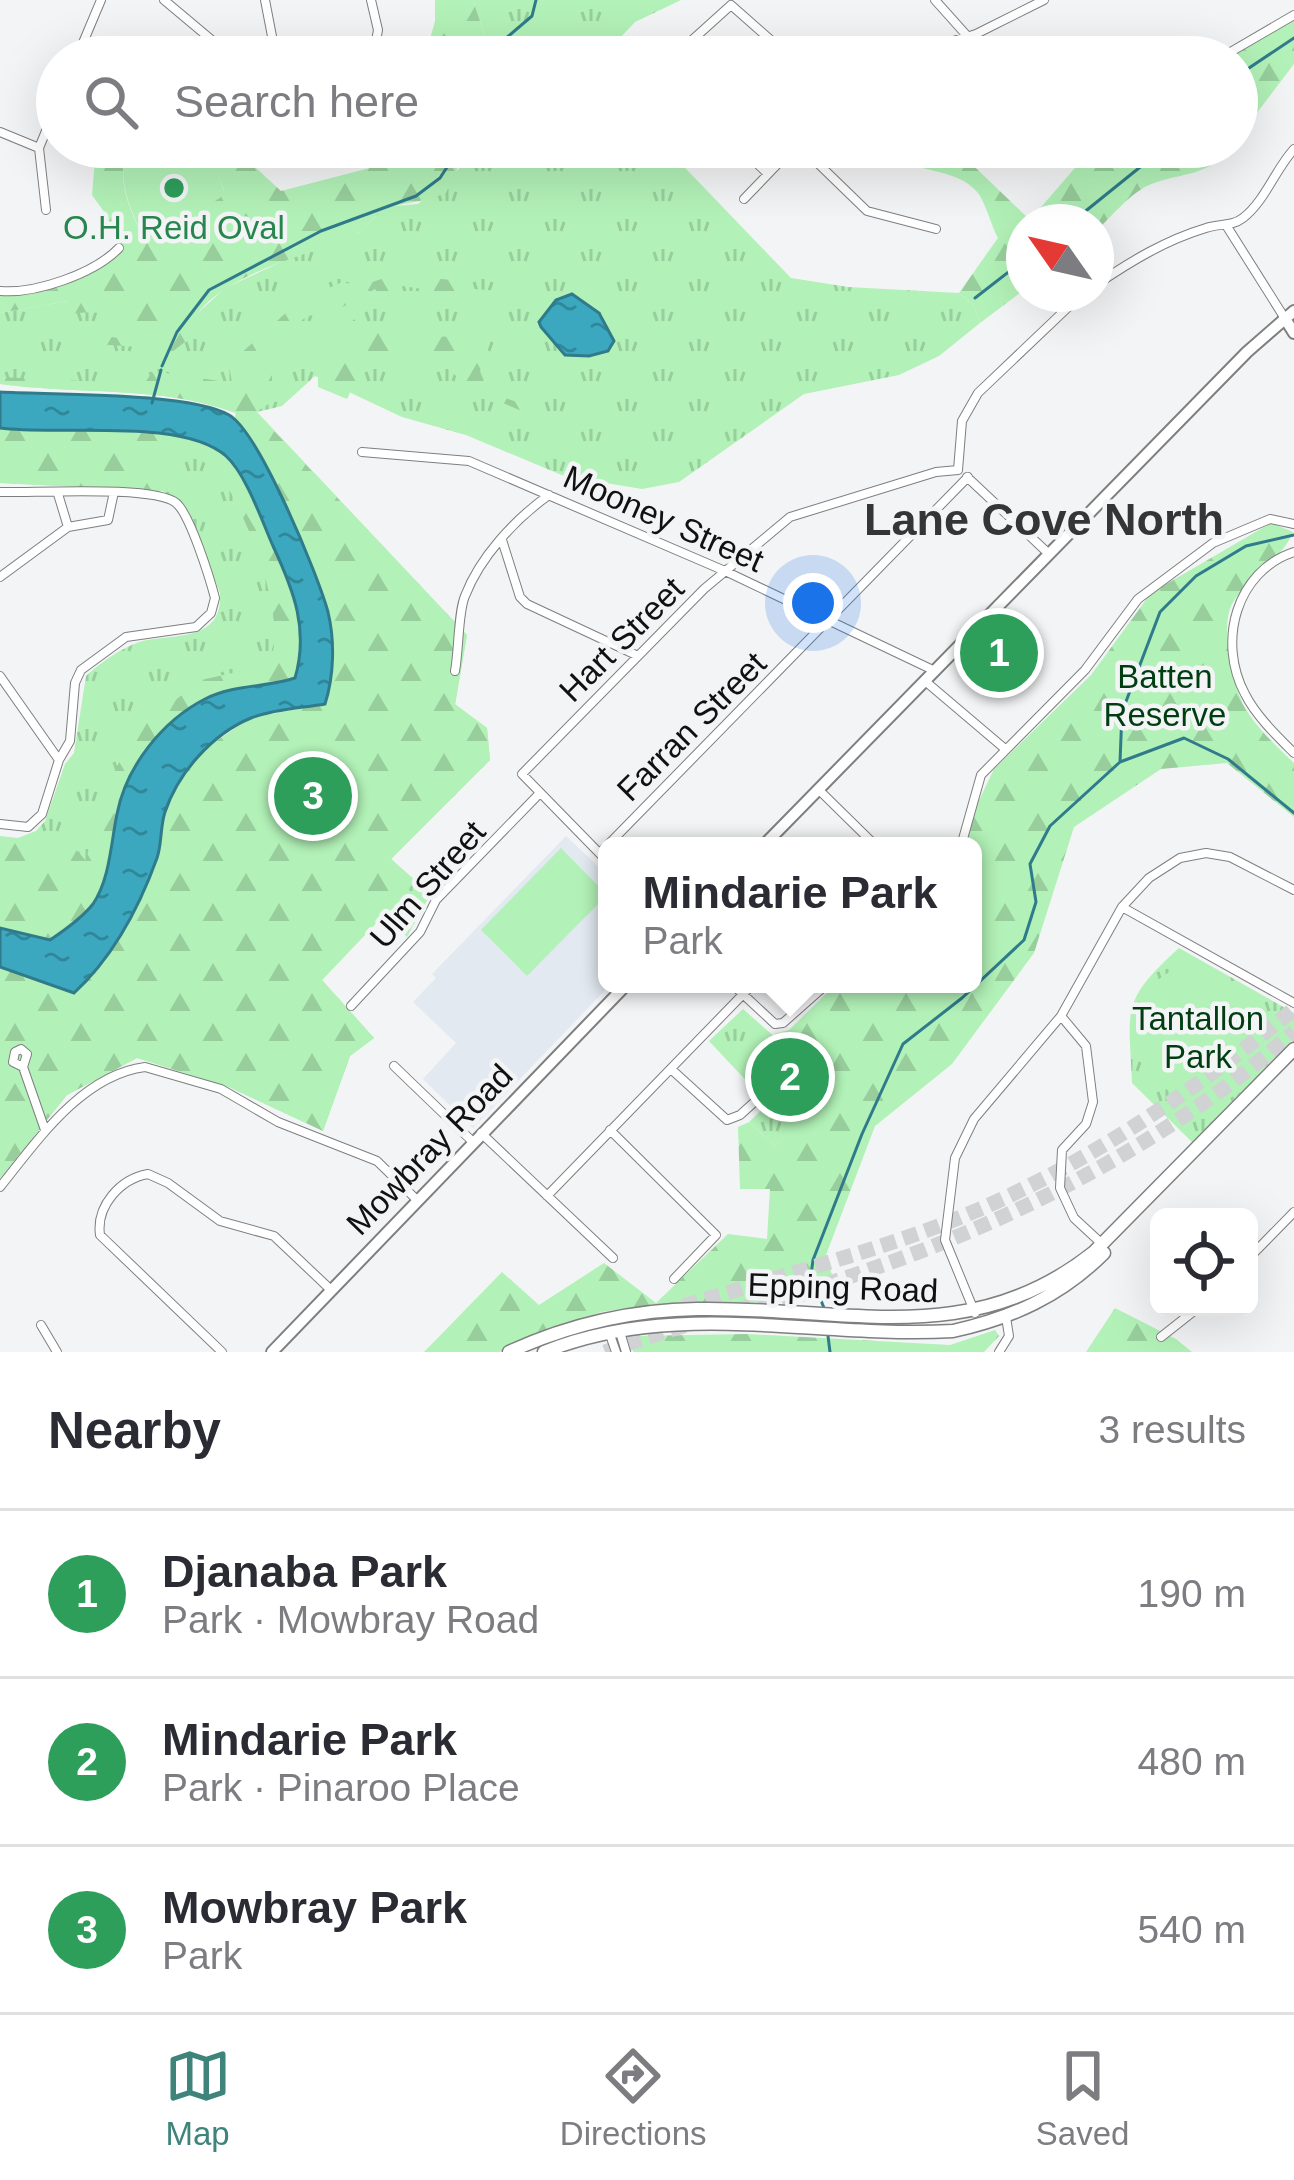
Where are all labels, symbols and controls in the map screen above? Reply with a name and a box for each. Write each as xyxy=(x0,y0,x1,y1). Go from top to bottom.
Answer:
search box xyxy=(36,36,1258,168)
icon: search xyxy=(78,69,144,135)
text: Search here xyxy=(174,76,419,127)
marker: O.H. Reid Oval xyxy=(161,175,187,201)
north arrow xyxy=(1006,204,1114,312)
place label: O.H. Reid Oval xyxy=(63,209,285,246)
street label: Mooney Street xyxy=(558,458,769,579)
district label: Lane Cove North xyxy=(864,494,1224,545)
street label: Hart Street xyxy=(552,570,691,709)
your location xyxy=(783,573,843,633)
pin: 1 xyxy=(960,608,1038,698)
street label: Farran Street xyxy=(610,645,773,808)
park label: Batten Reserve xyxy=(1104,658,1226,733)
pin: 3 xyxy=(274,751,352,841)
street label: Ulm Street xyxy=(362,813,492,955)
popup xyxy=(598,837,982,993)
text: Mindarie Park xyxy=(642,867,938,918)
text: Park xyxy=(642,919,723,962)
park label: Tantallon Park xyxy=(1132,1000,1264,1075)
pin: 2 xyxy=(751,1032,829,1122)
street label: Mowbray Road xyxy=(339,1057,520,1242)
map controls xyxy=(1150,1208,1258,1316)
button: locate xyxy=(1150,1208,1258,1316)
street label: Epping Road xyxy=(747,1266,939,1309)
text: Nearby xyxy=(48,1402,221,1459)
text: 3 results xyxy=(1099,1408,1246,1451)
text: Djanaba Park xyxy=(162,1546,447,1597)
text: 1 xyxy=(76,1572,98,1615)
text: 190 m xyxy=(1138,1572,1246,1615)
text: Park · Mowbray Road xyxy=(162,1598,539,1641)
text: Mindarie Park xyxy=(162,1714,457,1765)
text: 2 xyxy=(76,1740,98,1783)
text: 480 m xyxy=(1138,1740,1246,1783)
text: Park · Pinaroo Place xyxy=(162,1766,520,1809)
text: Mowbray Park xyxy=(162,1882,467,1933)
text: 3 xyxy=(76,1908,98,1951)
text: 540 m xyxy=(1138,1908,1246,1951)
text: Park xyxy=(162,1934,242,1977)
tab: Map xyxy=(165,2043,231,2153)
tab: Directions xyxy=(560,2043,707,2153)
tab: Saved xyxy=(1036,2043,1129,2153)

